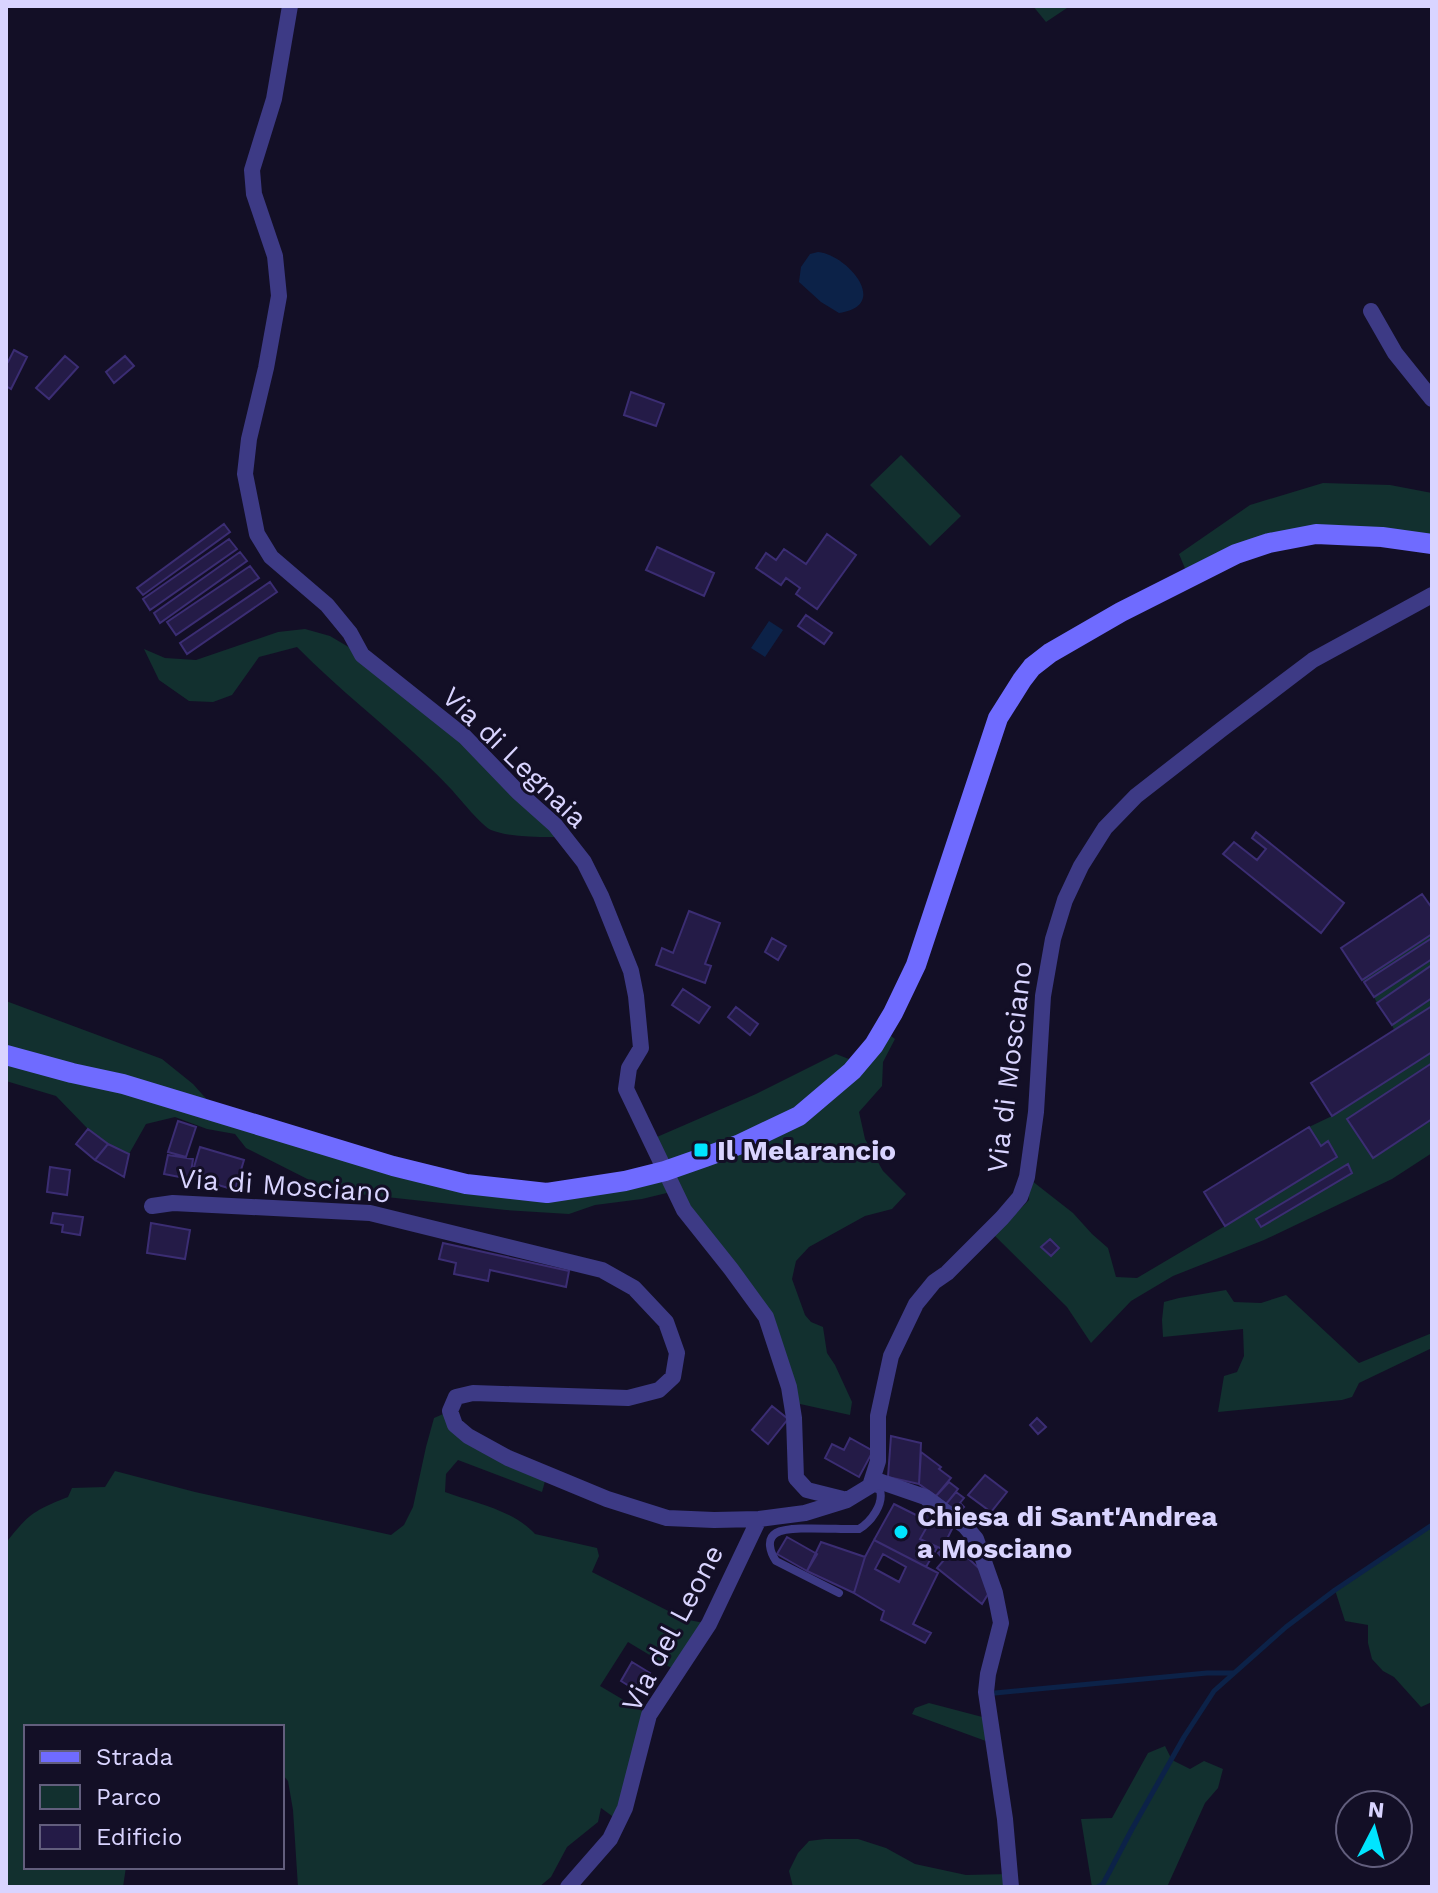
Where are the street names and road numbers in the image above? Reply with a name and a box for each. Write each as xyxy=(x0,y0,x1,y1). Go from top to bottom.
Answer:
street label: Via di Legnaia xyxy=(435,680,594,835)
street label: Via di Mosciano xyxy=(980,959,1039,1175)
street label: Via di Mosciano xyxy=(176,1162,391,1209)
street label: Via del Leone xyxy=(615,1539,730,1717)

